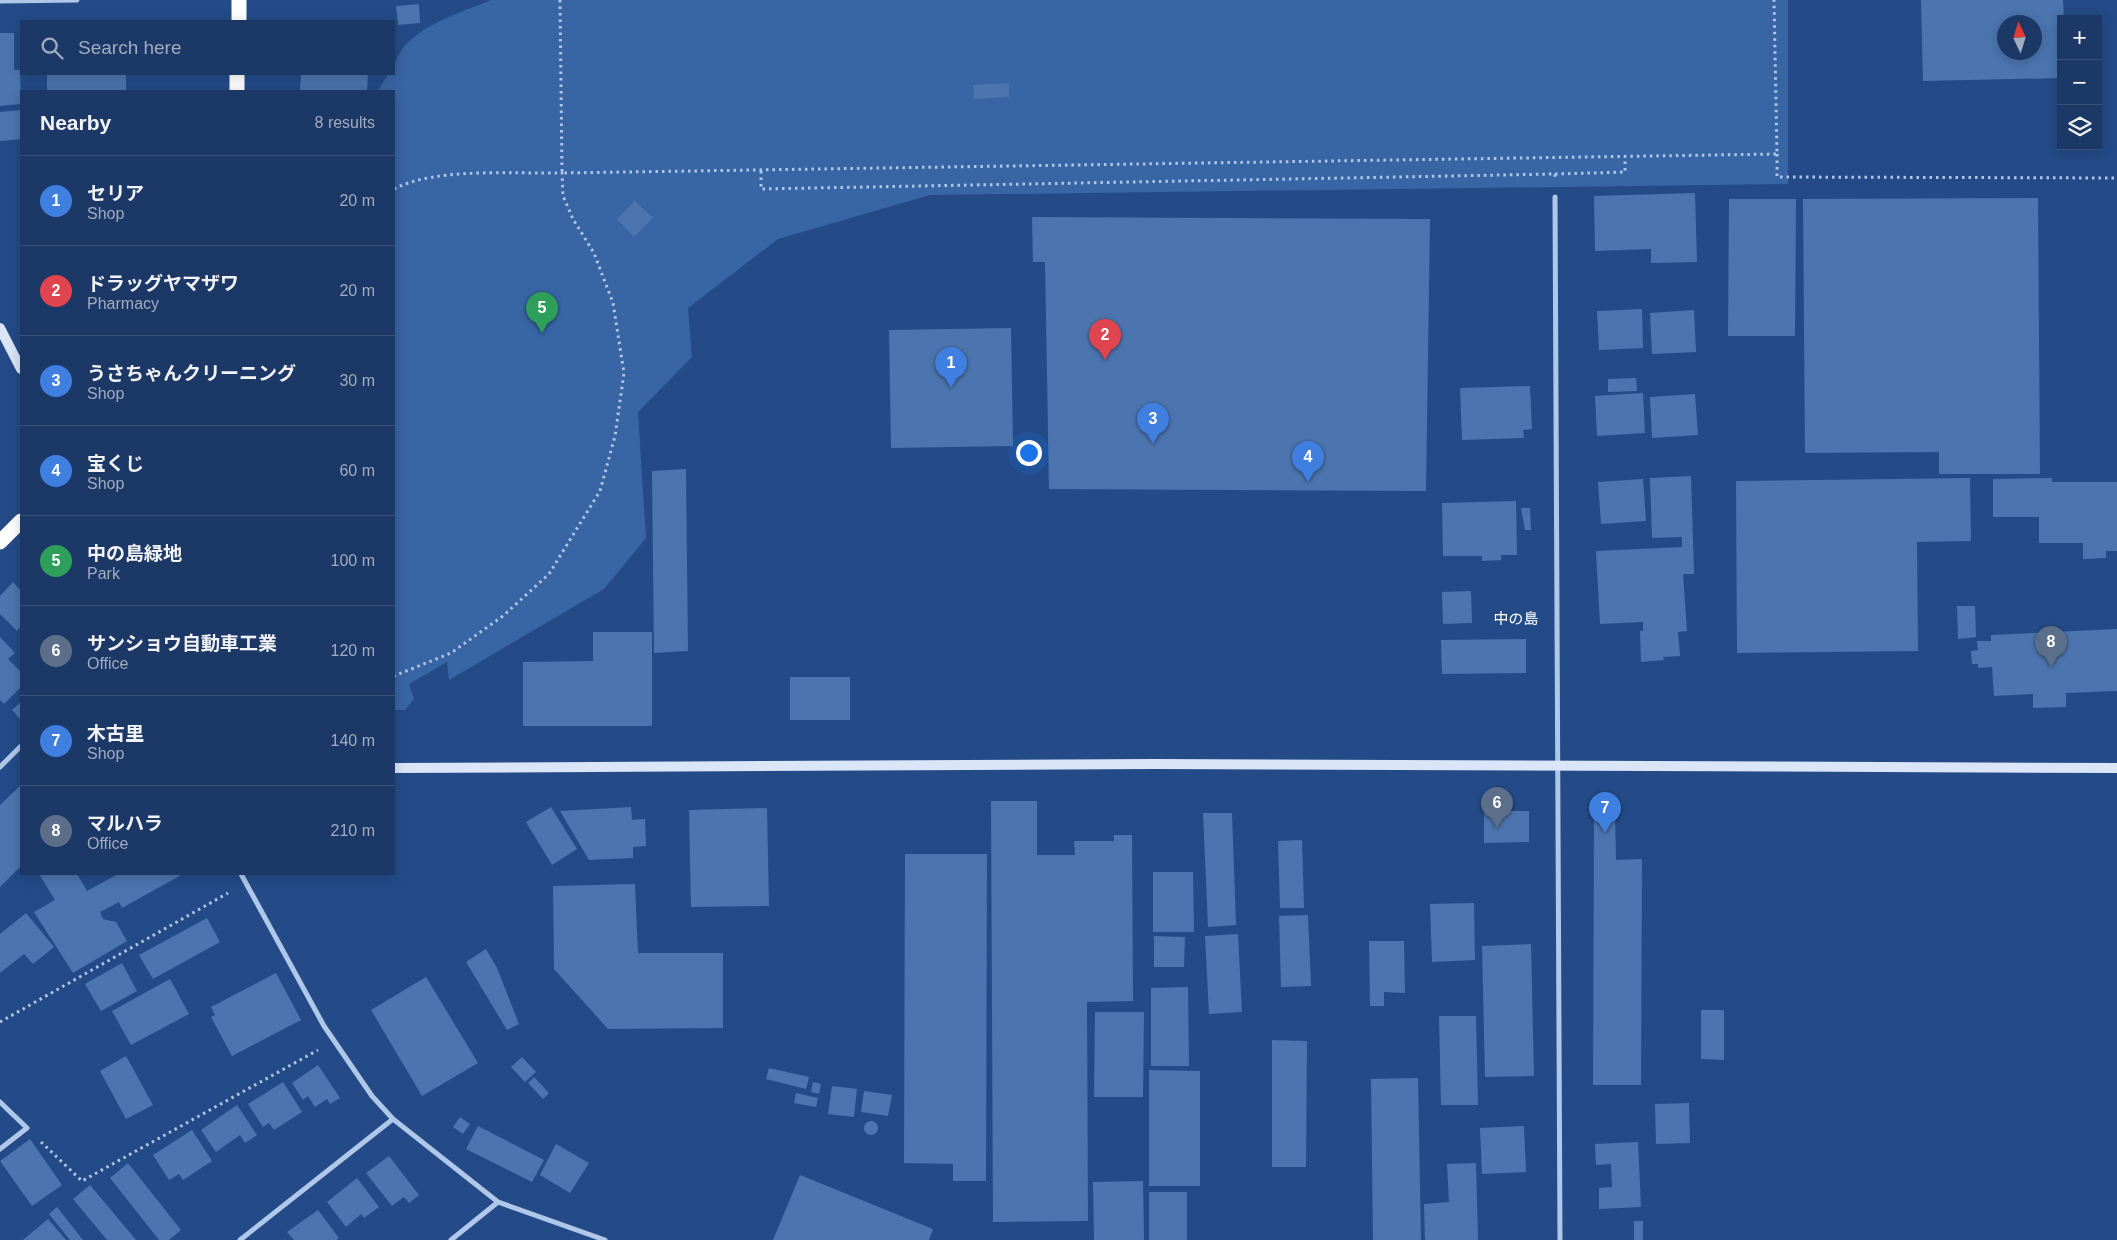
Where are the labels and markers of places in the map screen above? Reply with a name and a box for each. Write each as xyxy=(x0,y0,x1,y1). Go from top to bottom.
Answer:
pin: 5 xyxy=(526,292,558,333)
pin: 2 xyxy=(1089,319,1121,360)
pin: 1 xyxy=(935,347,967,388)
pin: 3 xyxy=(1137,403,1169,444)
pin: 4 xyxy=(1292,441,1324,482)
pin: 8 xyxy=(2035,626,2067,667)
pin: 6 xyxy=(1481,787,1513,828)
pin: 7 xyxy=(1589,792,1621,833)

